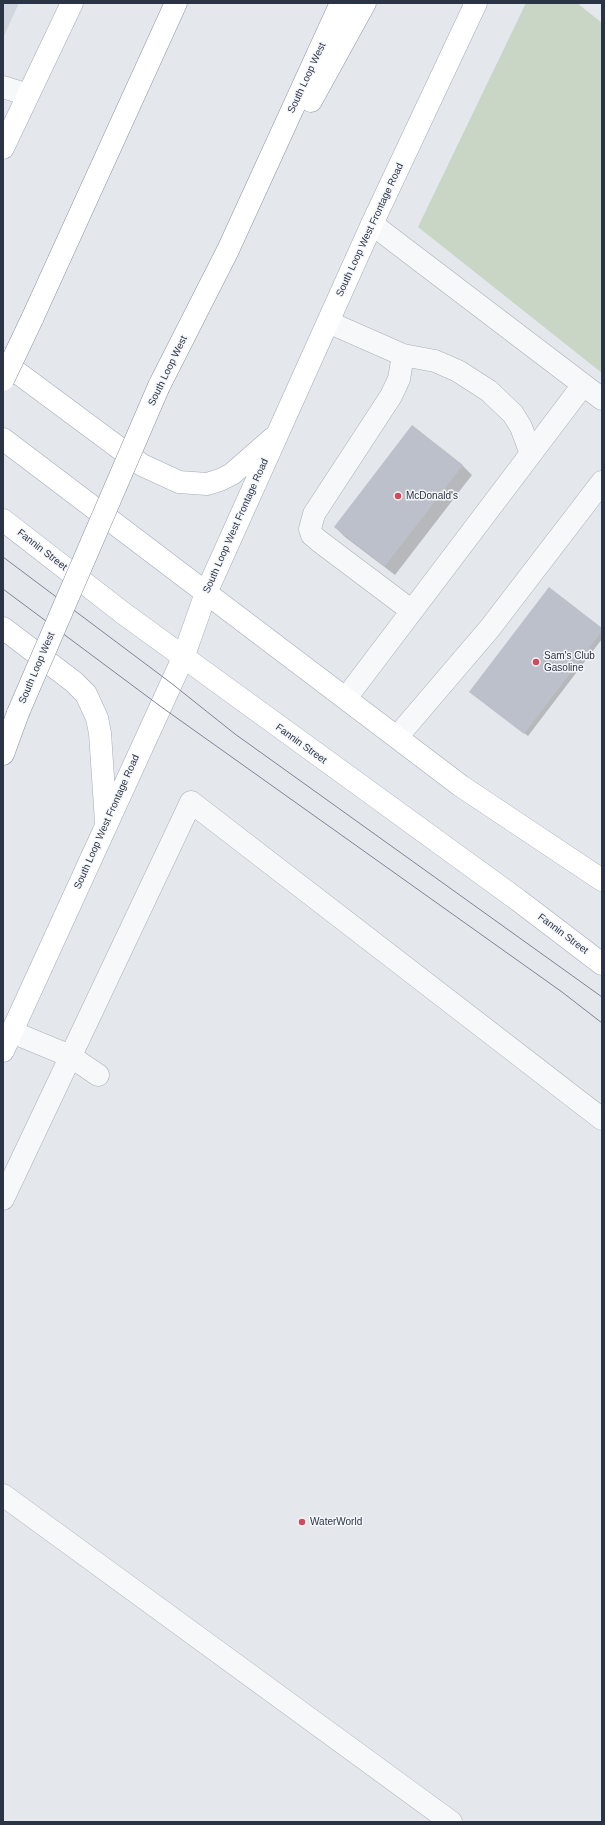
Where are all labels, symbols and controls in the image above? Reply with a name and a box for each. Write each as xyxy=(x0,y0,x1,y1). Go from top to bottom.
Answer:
street label: South Loop West xyxy=(285,41,329,115)
street label: South Loop West Frontage Road xyxy=(334,161,406,299)
street label: South Loop West xyxy=(146,334,190,408)
street label: South Loop West Frontage Road xyxy=(201,457,271,595)
place label: McDonald's xyxy=(406,490,458,502)
marker: McDonald's xyxy=(393,491,403,501)
street label: Fannin Street xyxy=(15,527,69,573)
street label: South Loop West xyxy=(17,630,57,706)
place label: Sam's Club Gasoline xyxy=(544,650,595,674)
marker: Sam's Club Gasoline xyxy=(531,657,541,667)
street label: Fannin Street xyxy=(273,722,329,766)
street label: South Loop West Frontage Road xyxy=(72,753,142,891)
street label: Fannin Street xyxy=(535,911,591,957)
place label: WaterWorld xyxy=(310,1516,362,1528)
marker: WaterWorld xyxy=(297,1517,307,1527)

